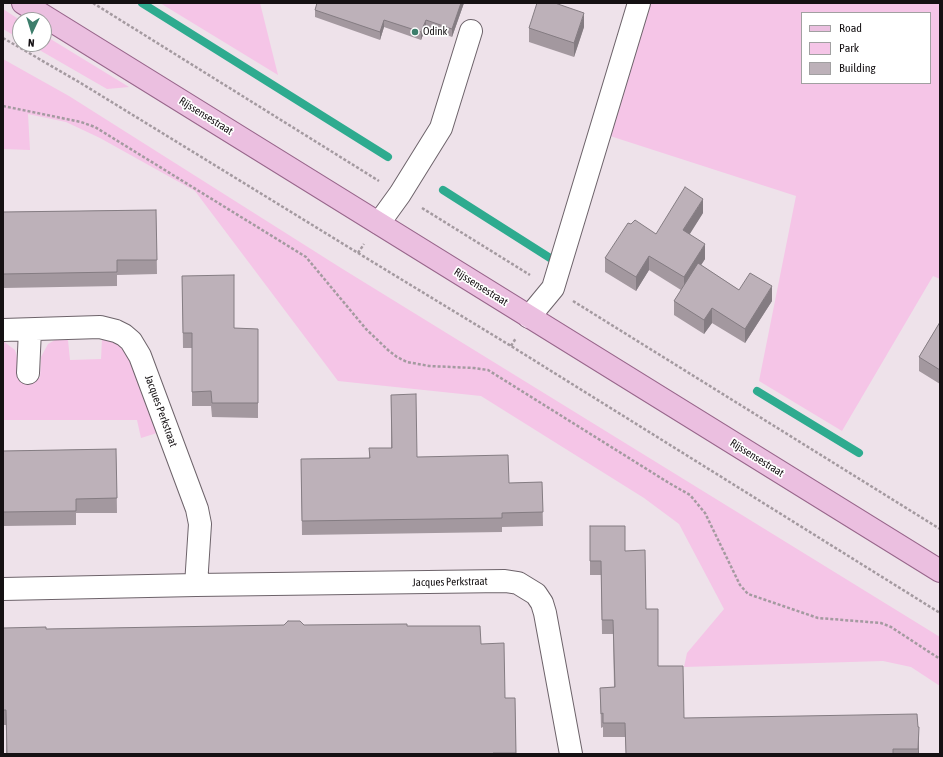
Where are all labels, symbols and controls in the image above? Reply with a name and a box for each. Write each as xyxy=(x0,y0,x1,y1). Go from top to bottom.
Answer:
north arrow xyxy=(12,12,52,52)
legend xyxy=(801,12,931,84)
text: Road xyxy=(839,21,862,35)
place label: Odink xyxy=(423,25,447,39)
marker: Odink xyxy=(410,27,420,37)
text: N xyxy=(28,37,35,49)
text: Park xyxy=(839,41,859,55)
text: Building xyxy=(839,61,876,75)
street label: Rijssensestraat xyxy=(177,94,235,138)
street label: Rijssensestraat xyxy=(452,265,510,309)
street label: Jacques Perkstraat xyxy=(142,373,180,449)
street label: Rijssensestraat xyxy=(728,436,786,480)
street label: Jacques Perkstraat xyxy=(412,575,488,589)

